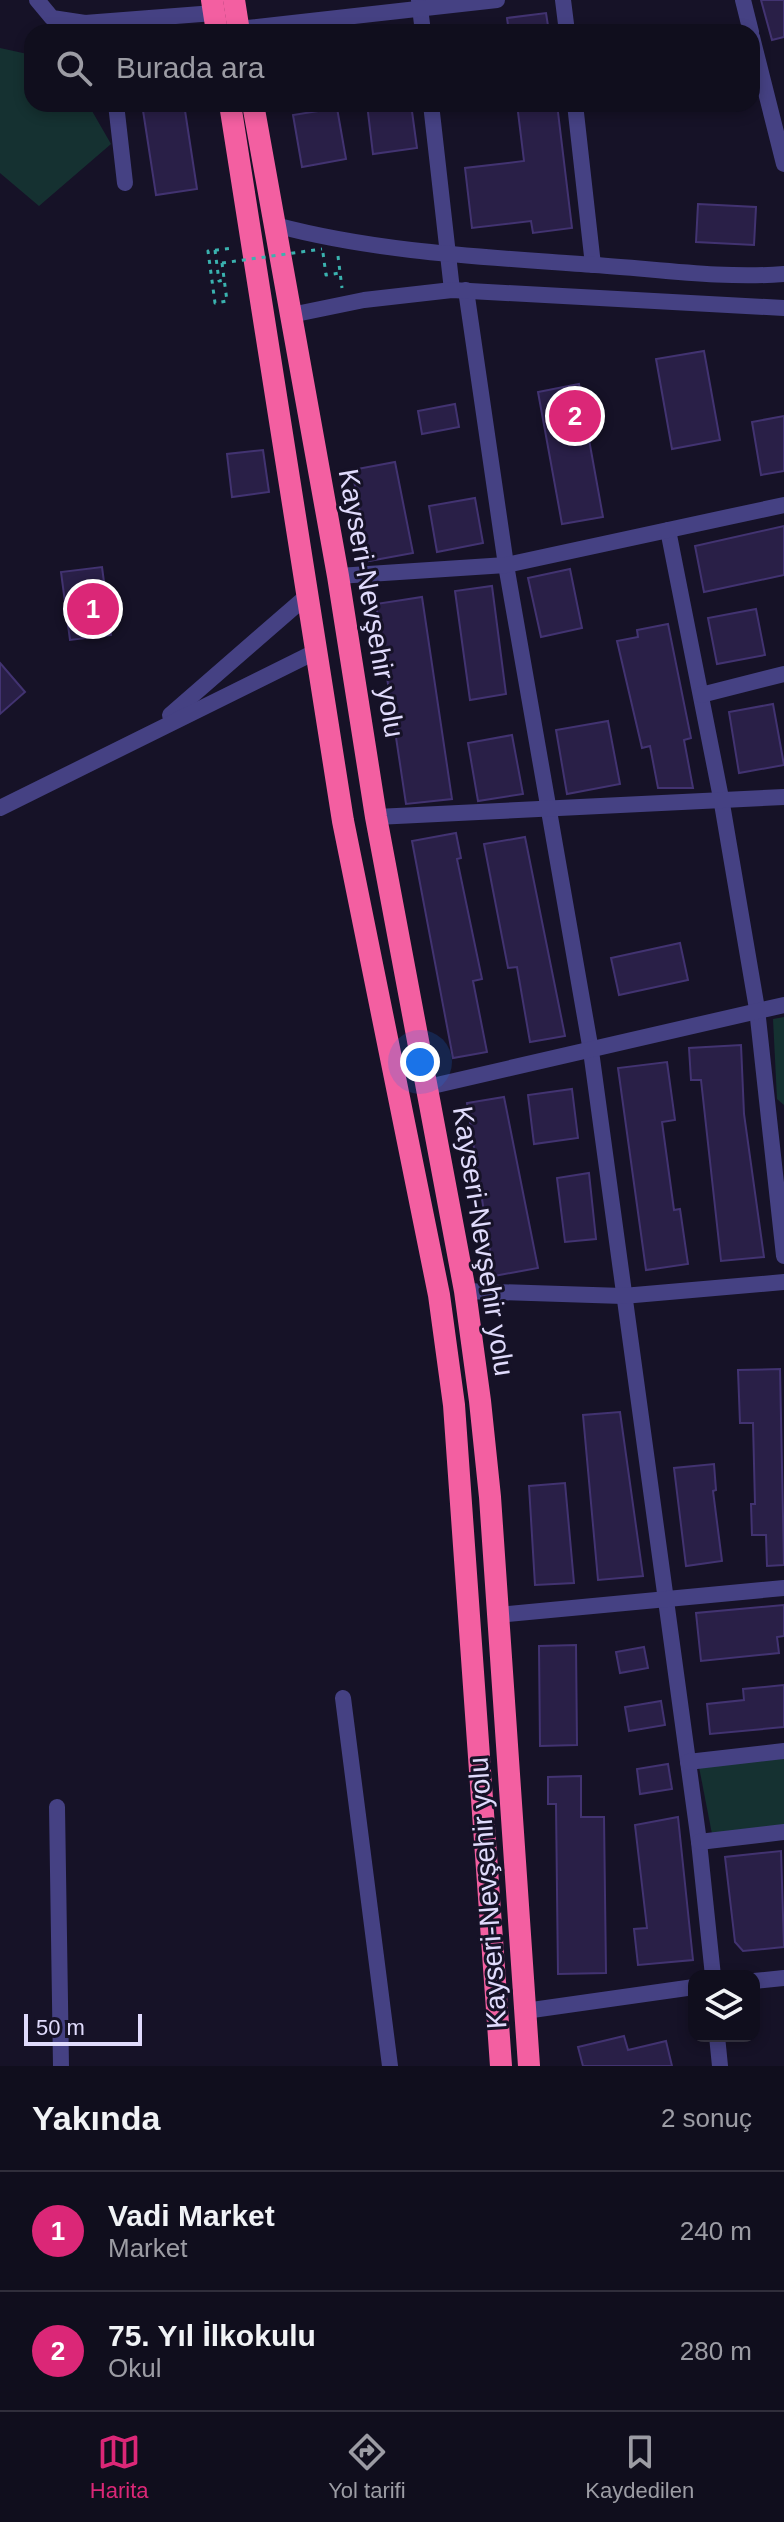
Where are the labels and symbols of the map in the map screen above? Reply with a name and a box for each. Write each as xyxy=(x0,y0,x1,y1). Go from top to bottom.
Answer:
pin: 2 xyxy=(549,386,601,446)
street label: Kayseri-Nevşehir yolu xyxy=(333,466,410,740)
pin: 1 xyxy=(67,579,119,639)
your location xyxy=(400,1042,440,1082)
street label: Kayseri-Nevşehir yolu xyxy=(447,1104,520,1378)
street label: Kayseri-Nevşehir yolu xyxy=(463,1756,512,2030)
scale bar xyxy=(24,2010,142,2046)

